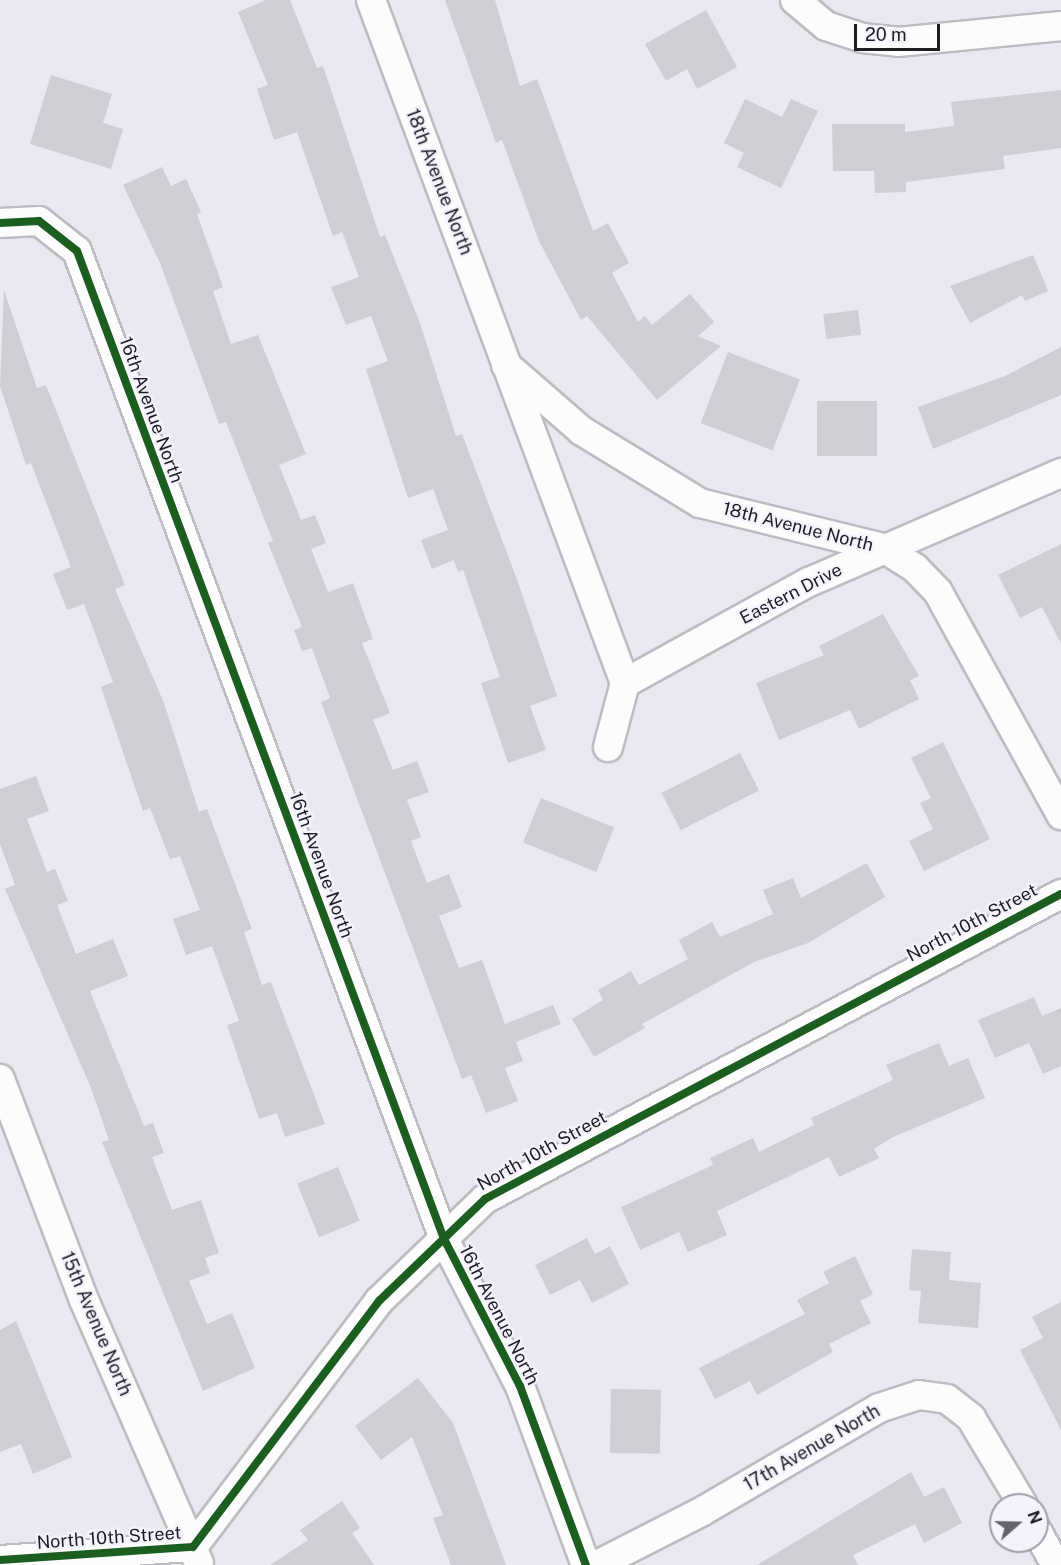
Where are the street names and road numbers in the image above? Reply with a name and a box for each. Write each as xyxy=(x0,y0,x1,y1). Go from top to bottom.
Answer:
street label: 18th Avenue North xyxy=(401,106,477,258)
street label: 16th Avenue North xyxy=(114,334,188,486)
street label: 18th Avenue North xyxy=(720,498,876,556)
street label: Eastern Drive xyxy=(736,559,846,629)
street label: 16th Avenue North xyxy=(284,789,358,941)
street label: North 10th Street xyxy=(903,879,1041,967)
street label: North 10th Street xyxy=(473,1106,611,1196)
street label: 16th Avenue North xyxy=(454,1241,544,1389)
street label: 15th Avenue North xyxy=(56,1249,136,1399)
street label: 17th Avenue North xyxy=(740,1400,884,1496)
street label: North 10th Street xyxy=(36,1522,182,1554)

